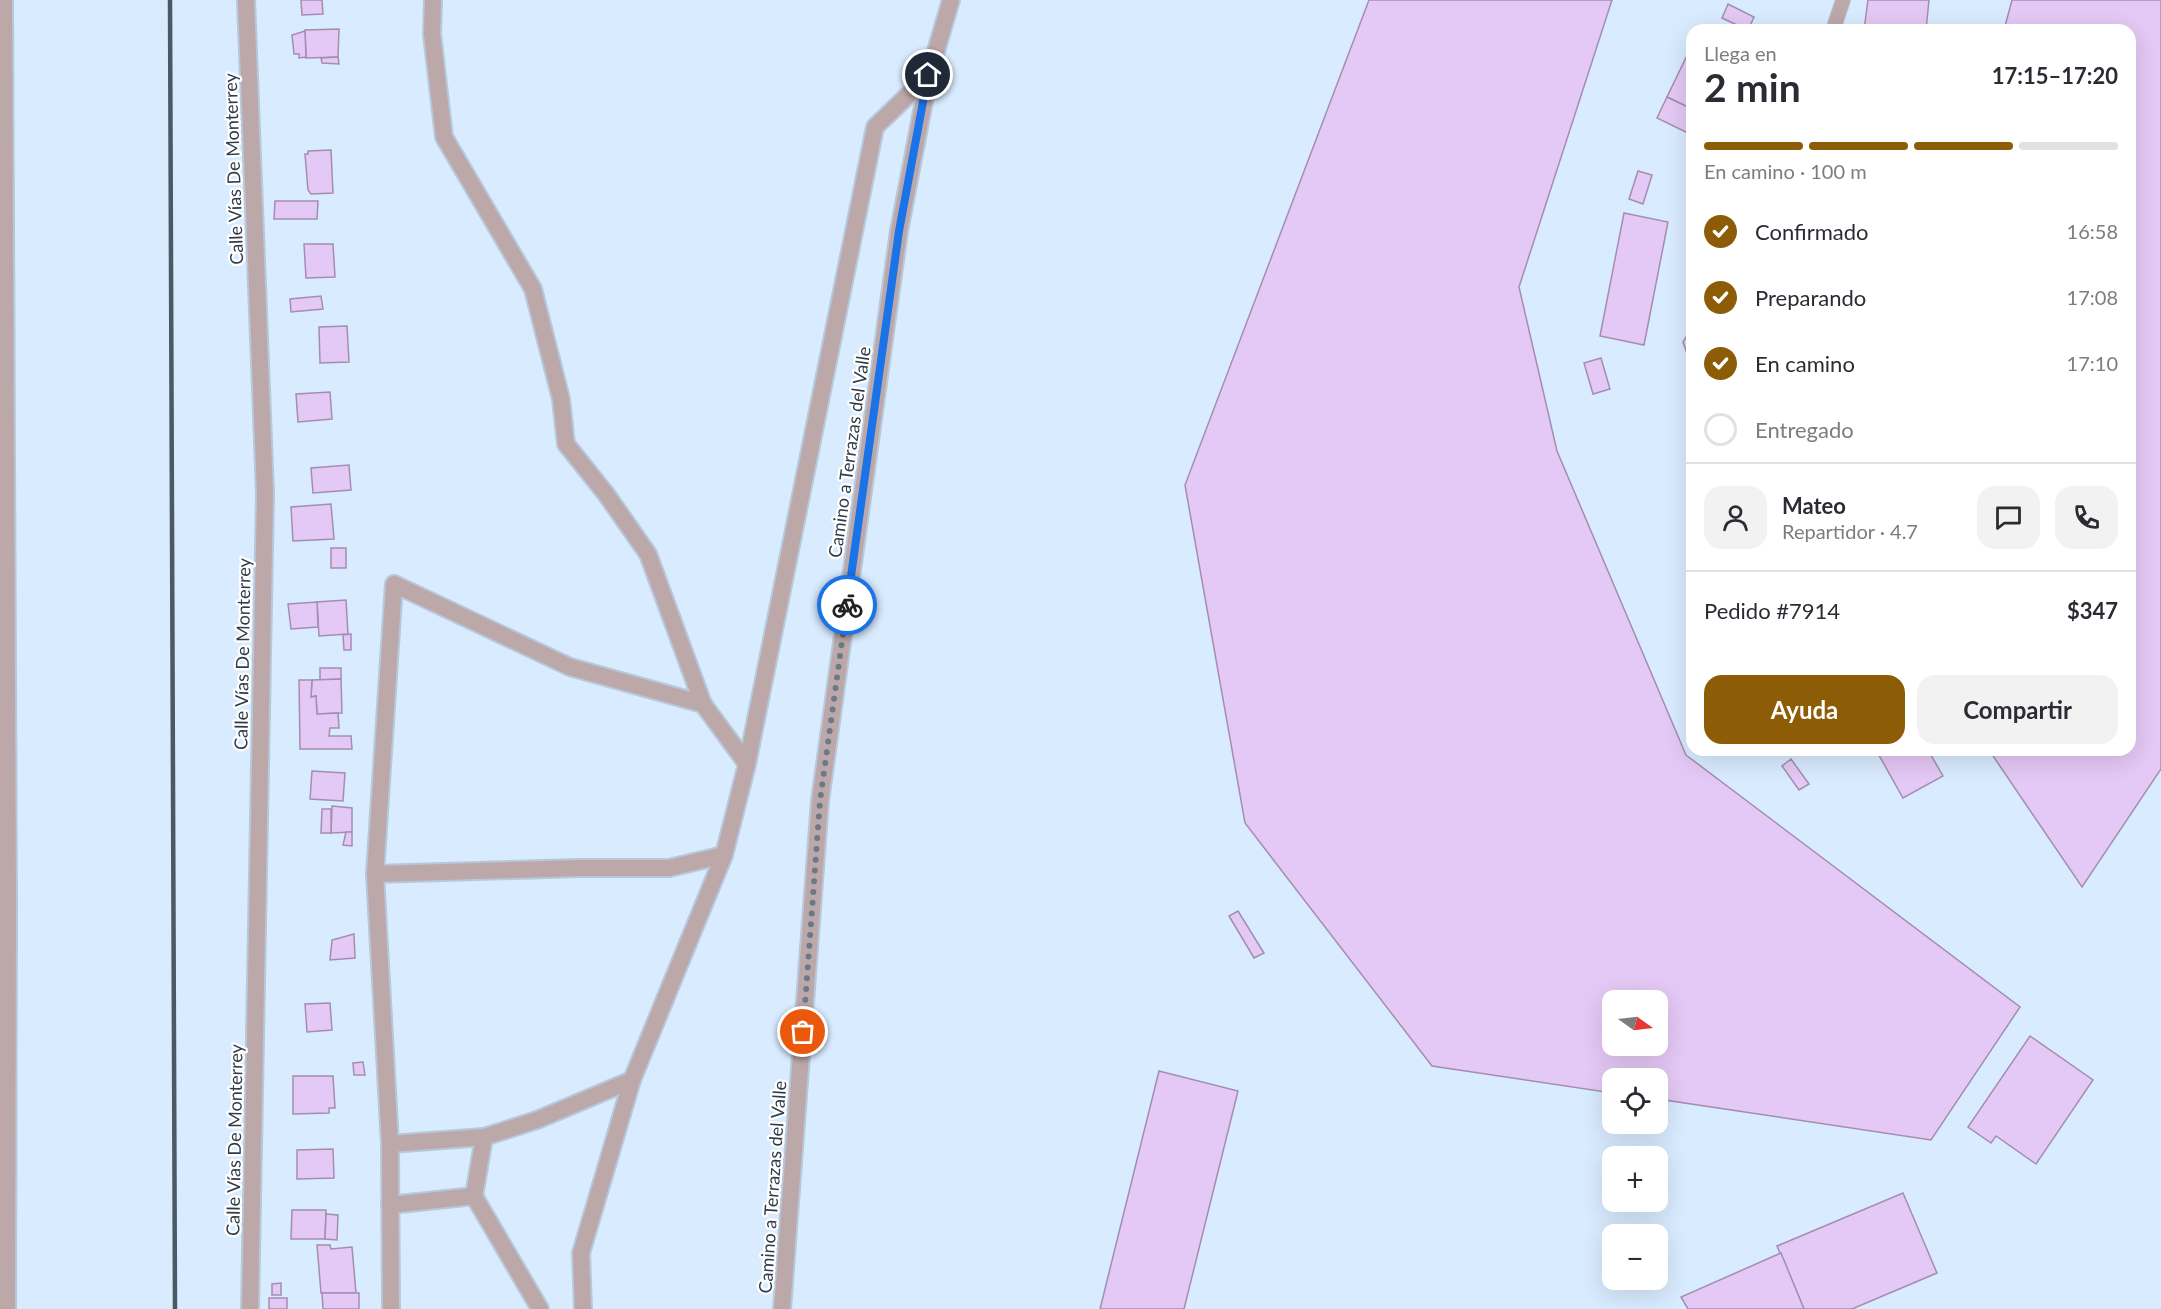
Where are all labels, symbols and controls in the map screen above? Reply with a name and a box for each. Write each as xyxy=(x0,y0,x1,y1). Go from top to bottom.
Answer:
text: Llega en xyxy=(1704,41,1777,65)
pin xyxy=(902,49,953,100)
icon: home xyxy=(911,58,944,91)
text: 17:15–17:20 xyxy=(1992,62,2118,89)
text: 2 min xyxy=(1704,64,1801,110)
street label: Calle Vías De Monterrey xyxy=(219,72,247,265)
text: En camino · 100 m xyxy=(1704,159,1867,183)
icon: check xyxy=(1704,215,1737,248)
text: Confirmado xyxy=(1755,218,1868,245)
text: 16:58 xyxy=(2067,219,2118,243)
icon: check xyxy=(1704,281,1737,314)
text: Preparando xyxy=(1755,284,1866,311)
text: 17:08 xyxy=(2067,285,2118,309)
street label: Camino a Terrazas del Valle xyxy=(823,345,875,559)
icon: check xyxy=(1704,347,1737,380)
text: En camino xyxy=(1755,350,1855,377)
text: 17:10 xyxy=(2067,351,2118,375)
text: Entregado xyxy=(1755,416,1854,443)
button: person xyxy=(1704,486,1767,549)
button: chat xyxy=(1977,486,2040,549)
button: phone xyxy=(2055,486,2118,549)
text: Mateo xyxy=(1782,492,1846,519)
text: Repartidor · 4.7 xyxy=(1782,519,1918,543)
street label: Calle Vías De Monterrey xyxy=(229,557,255,750)
courier xyxy=(817,575,877,635)
icon: bike xyxy=(831,589,864,622)
text: Pedido #7914 xyxy=(1704,597,1840,624)
text: $347 xyxy=(2067,597,2118,624)
button: Ayuda xyxy=(1704,675,1905,744)
button: Compartir xyxy=(1917,675,2118,744)
north arrow xyxy=(1602,990,1668,1056)
map controls xyxy=(1602,990,1668,1290)
pin xyxy=(777,1006,828,1057)
icon: bag xyxy=(786,1015,819,1048)
street label: Calle Vías De Monterrey xyxy=(221,1043,247,1236)
button: locate xyxy=(1602,1068,1668,1134)
street label: Camino a Terrazas del Valle xyxy=(754,1080,790,1294)
button: + xyxy=(1602,1146,1668,1212)
button: − xyxy=(1602,1224,1668,1290)

